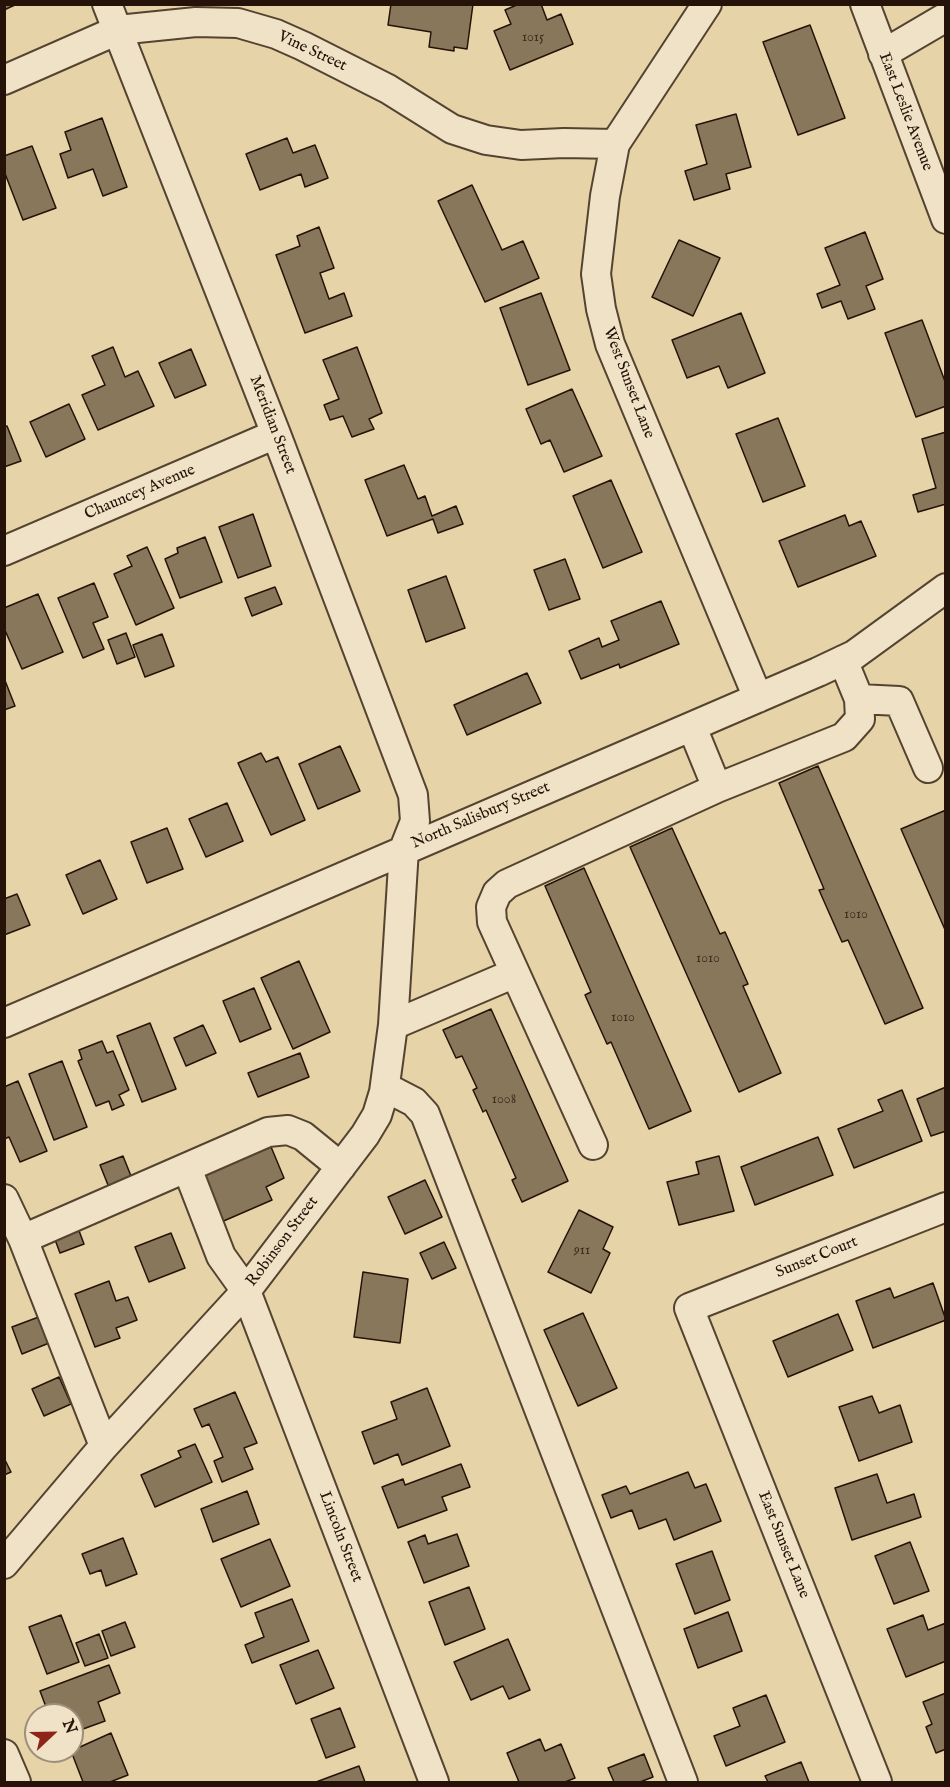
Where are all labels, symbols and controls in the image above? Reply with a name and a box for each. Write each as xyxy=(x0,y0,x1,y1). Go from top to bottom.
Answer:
street label: Vine Street xyxy=(274,28,350,76)
house number: 1015 xyxy=(522,30,544,46)
street label: East Leslie Avenue xyxy=(874,50,936,174)
street label: West Sunset Lane xyxy=(598,325,658,441)
street label: Meridian Street xyxy=(244,373,300,477)
street label: Chauncey Avenue xyxy=(82,461,198,525)
street label: North Salisbury Street xyxy=(409,778,553,854)
house number: 1010 xyxy=(844,907,868,923)
house number: 1010 xyxy=(696,951,720,967)
house number: 1010 xyxy=(611,1010,635,1026)
house number: 1008 xyxy=(492,1092,516,1108)
street label: Robinson Street xyxy=(243,1193,323,1291)
street label: Sunset Court xyxy=(773,1233,861,1283)
house number: 911 xyxy=(574,1243,590,1259)
street label: Lincoln Street xyxy=(314,1489,366,1585)
street label: East Sunset Lane xyxy=(753,1489,813,1601)
north arrow xyxy=(24,1703,84,1763)
text: N xyxy=(57,1717,81,1737)

